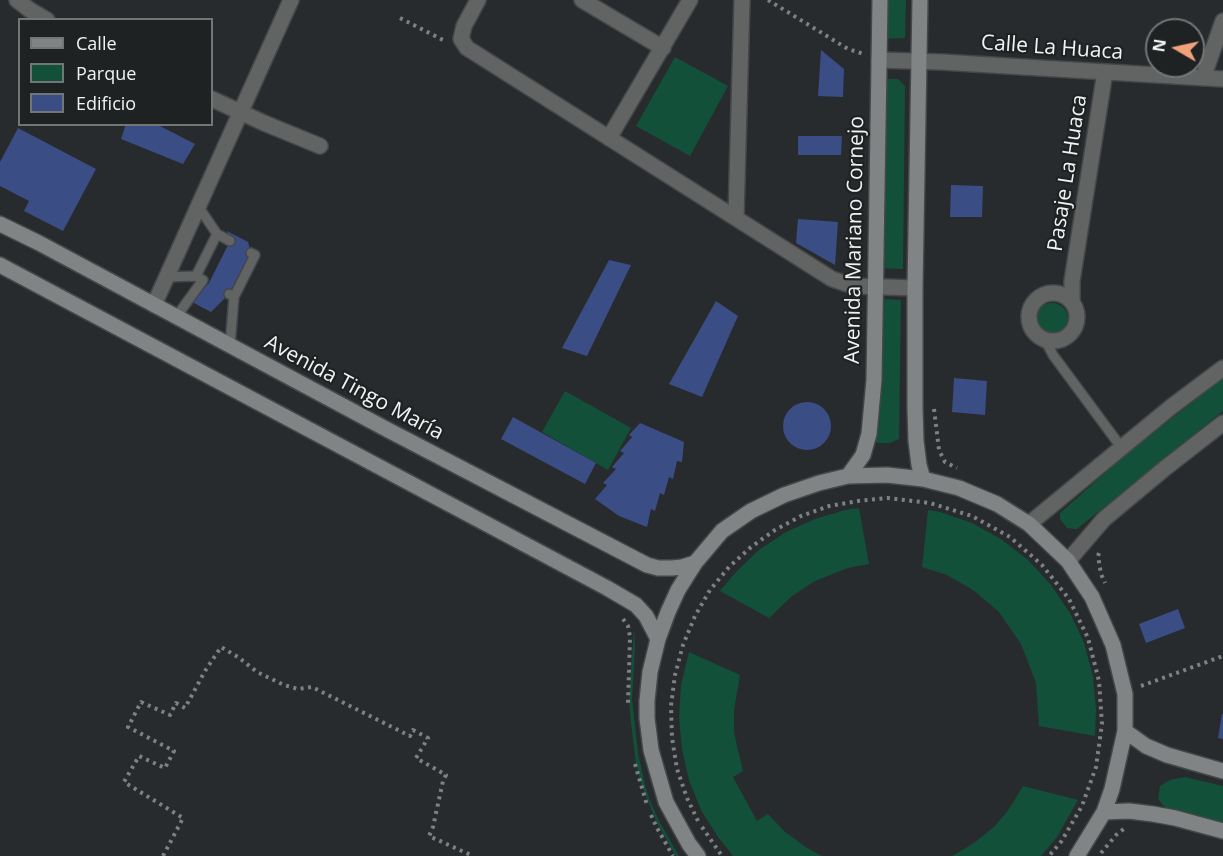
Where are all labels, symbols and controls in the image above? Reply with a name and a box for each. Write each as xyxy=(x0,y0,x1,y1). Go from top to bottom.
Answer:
legend xyxy=(18,18,213,126)
north arrow xyxy=(1145,18,1205,78)
street label: Calle La Huaca xyxy=(980,30,1124,66)
text: Calle xyxy=(76,31,117,55)
text: N xyxy=(1147,37,1171,54)
text: Parque xyxy=(76,61,136,85)
text: Edificio xyxy=(76,91,136,115)
street label: Pasaje La Huaca xyxy=(1043,93,1093,253)
street label: Avenida Mariano Cornejo xyxy=(840,116,870,364)
street label: Avenida Tingo María xyxy=(260,330,448,446)

